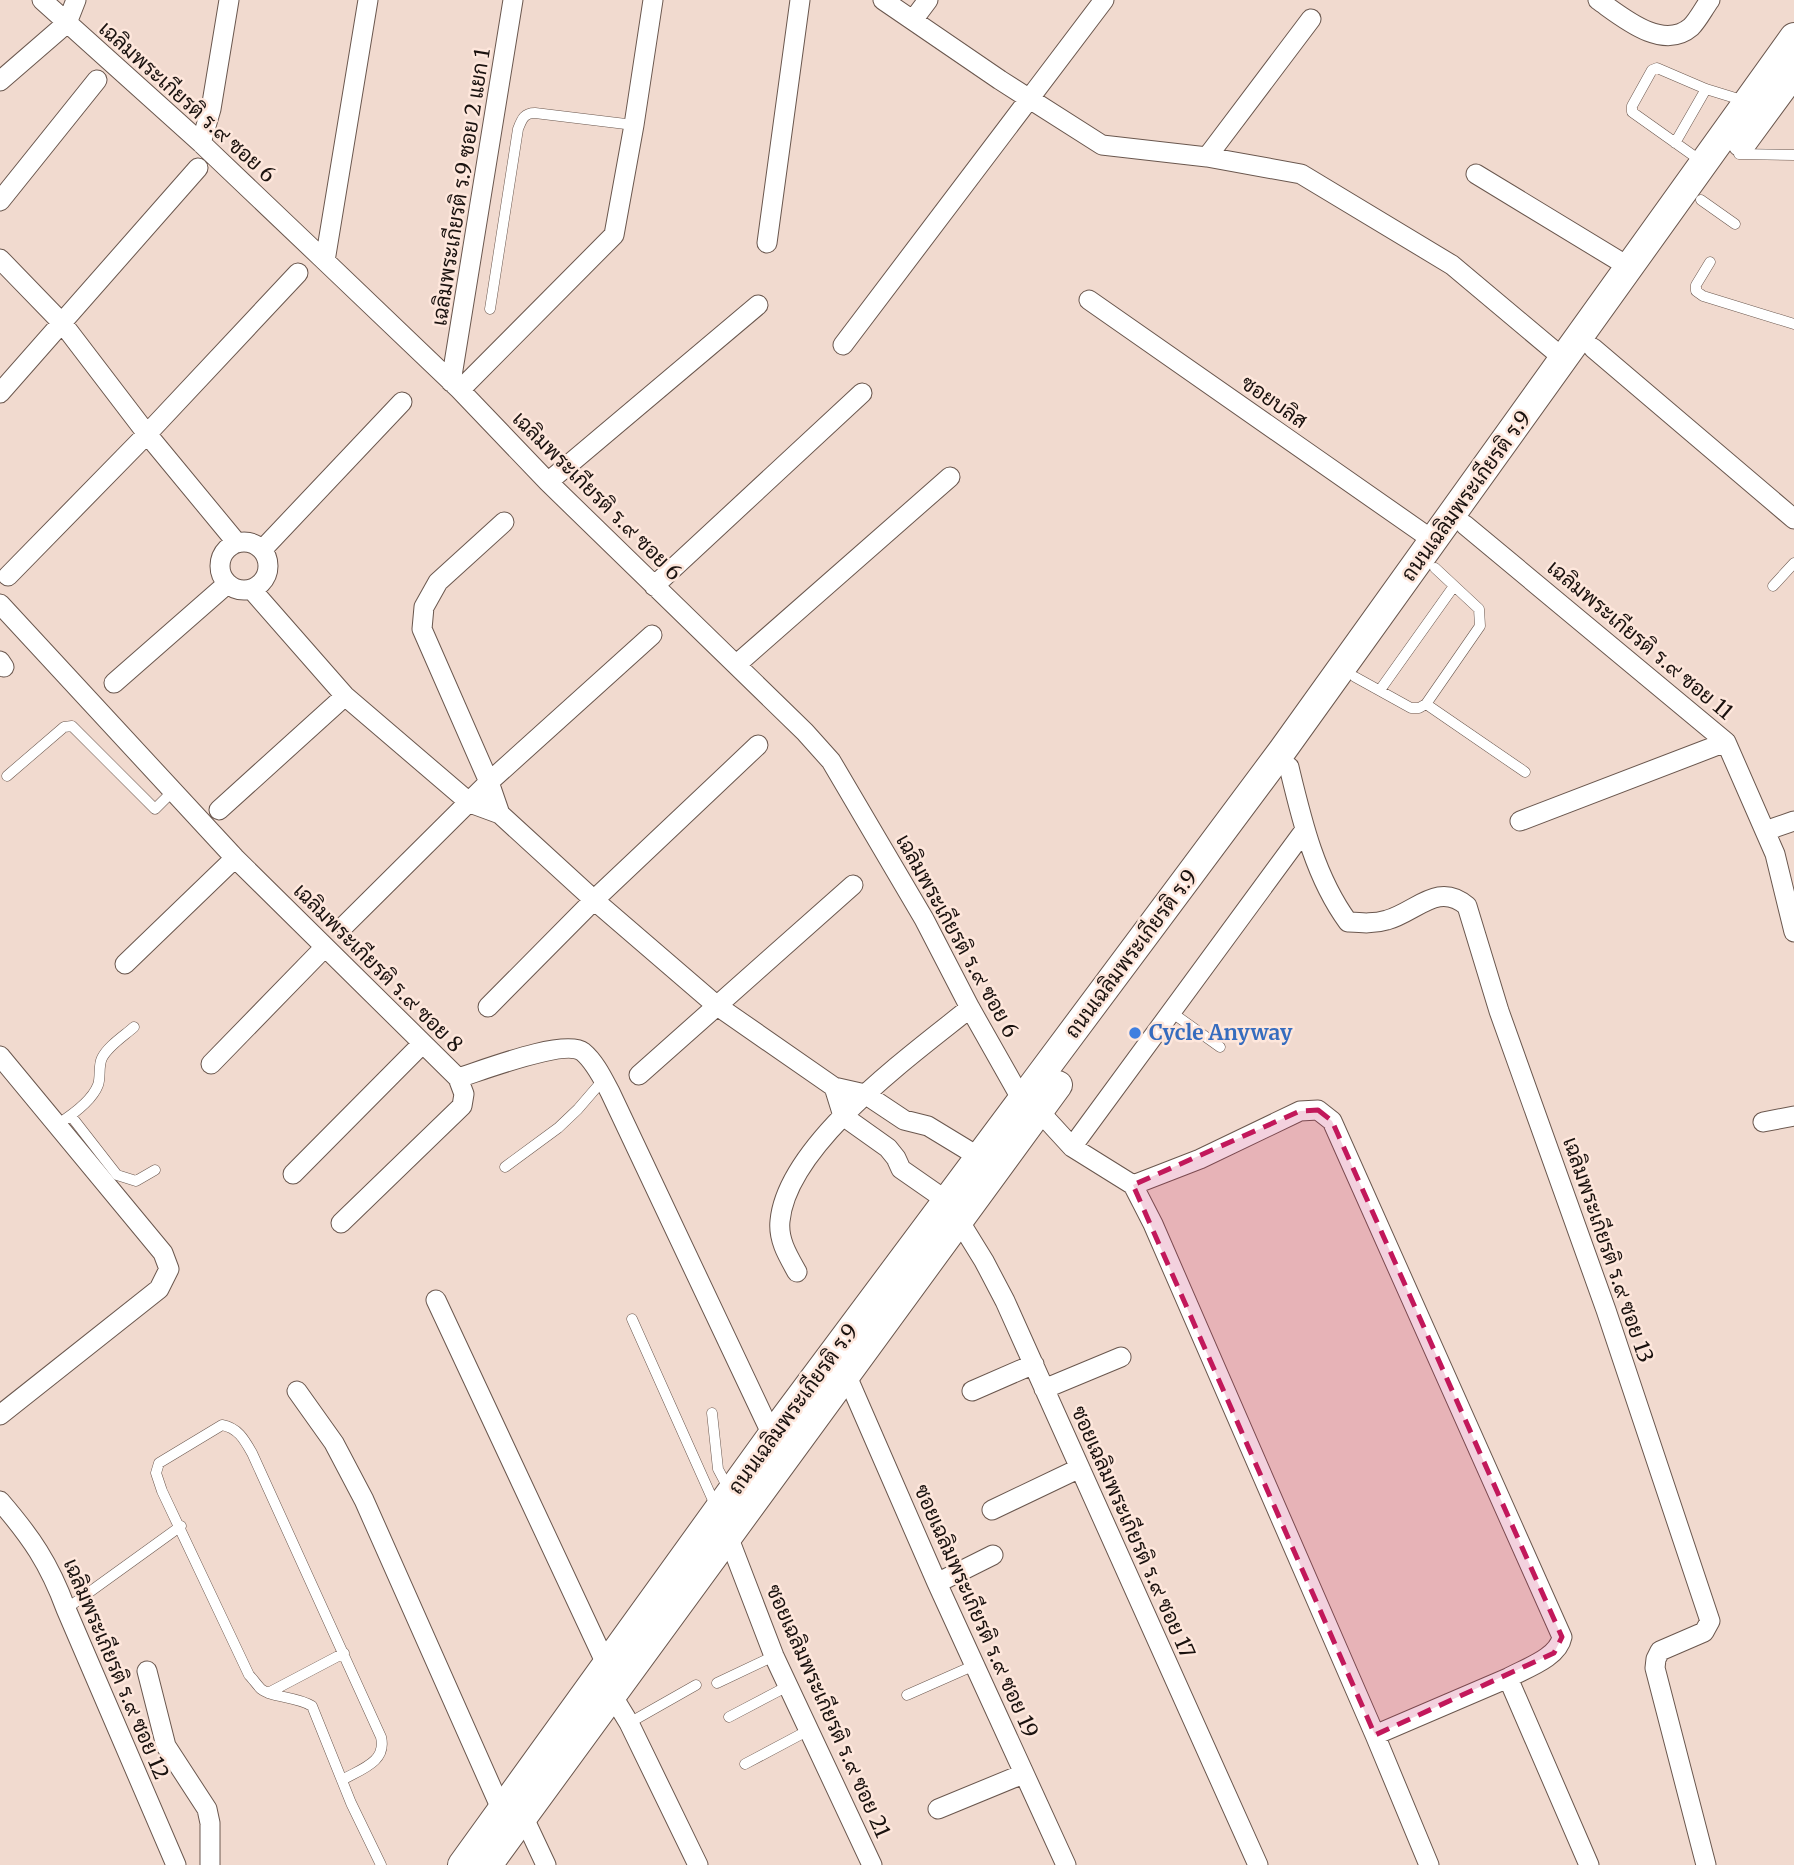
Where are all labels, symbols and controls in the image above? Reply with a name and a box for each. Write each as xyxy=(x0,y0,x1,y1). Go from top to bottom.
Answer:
street label: เฉลิมพระเกียรติ ร.๙ ซอย 6 xyxy=(93,15,281,188)
street label: เฉลิมพระเกียรติ ร.9 ซอย 2 แยก 1 xyxy=(425,46,496,328)
street label: ซอยบลิส xyxy=(1236,369,1313,434)
street label: เฉลิมพระเกียรติ ร.๙ ซอย 6 xyxy=(507,405,688,586)
street label: ถนนเฉลิมพระเกียรติ ร.9 xyxy=(1395,405,1537,586)
street label: เฉลิมพระเกียรติ ร.๙ ซอย 11 xyxy=(1542,554,1739,725)
street label: เฉลิมพระเกียรติ ร.๙ ซอย 6 xyxy=(890,829,1025,1042)
street label: ถนนเฉลิมพระเกียรติ ร.9 xyxy=(1058,864,1203,1043)
street label: เฉลิมพระเกียรติ ร.๙ ซอย 8 xyxy=(288,877,469,1058)
place label: Cycle Anyway xyxy=(1149,1019,1293,1046)
marker: Cycle Anyway xyxy=(1127,1025,1143,1041)
street label: เฉลิมพระเกียรติ ร.๙ ซอย 13 xyxy=(1557,1134,1660,1366)
street label: ถนนเฉลิมพระเกียรติ ร.9 xyxy=(722,1318,864,1499)
street label: ซอยเฉลิมพระเกียรติ ร.๙ ซอย 17 xyxy=(1066,1401,1201,1662)
street label: ซอยเฉลิมพระเกียรติ ร.๙ ซอย 19 xyxy=(908,1480,1045,1742)
street label: เฉลิมพระเกียรติ ร.๙ ซอย 12 xyxy=(58,1554,175,1783)
street label: ซอยเฉลิมพระเกียรติ ร.๙ ซอย 21 xyxy=(760,1580,897,1842)

